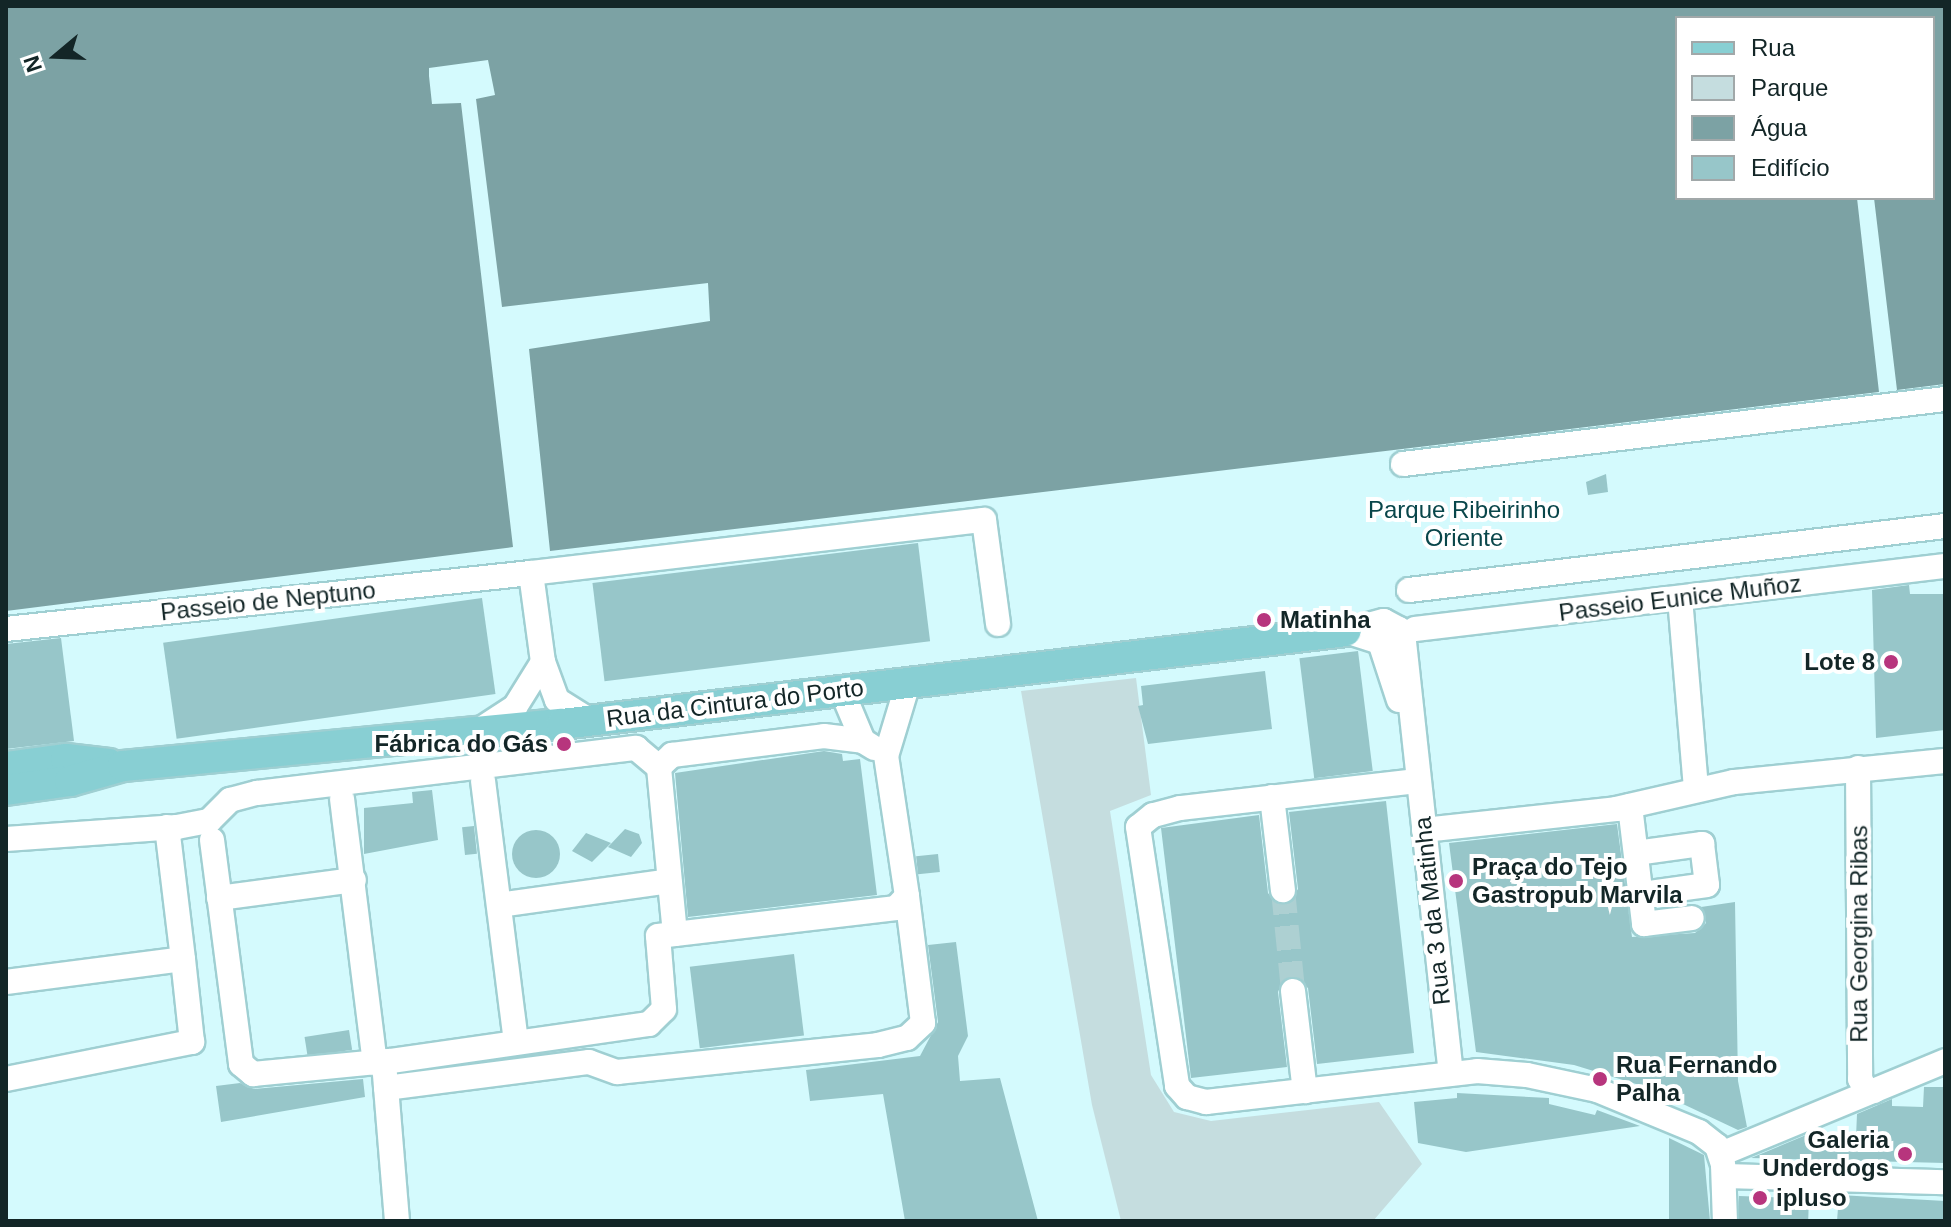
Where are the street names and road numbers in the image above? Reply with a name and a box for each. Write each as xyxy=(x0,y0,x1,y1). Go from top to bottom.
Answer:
street label: Passeio Eunice Muñoz xyxy=(1557,569,1803,627)
street label: Passeio de Neptuno xyxy=(159,575,377,627)
street label: Rua da Cintura do Porto xyxy=(605,673,865,733)
street label: Rua 3 da Matinha xyxy=(1408,815,1456,1007)
street label: Rua Georgina Ribas xyxy=(1845,825,1873,1043)

